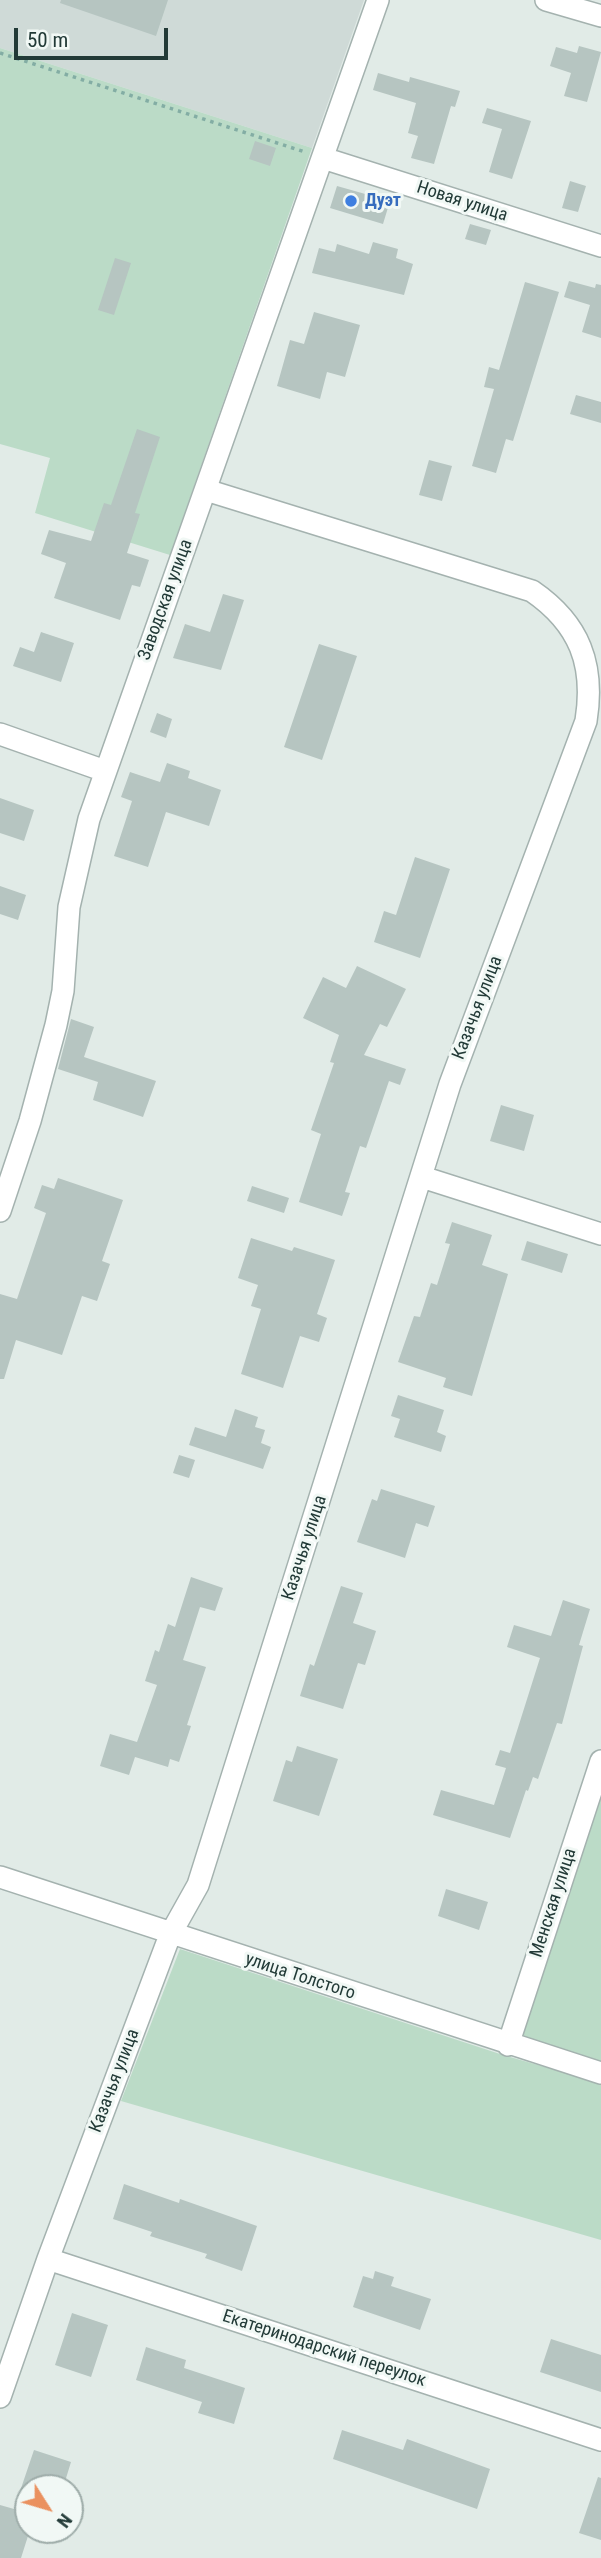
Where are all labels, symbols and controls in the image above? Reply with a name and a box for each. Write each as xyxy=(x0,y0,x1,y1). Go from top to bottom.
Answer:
scale bar xyxy=(18,14,172,58)
text: 50 m xyxy=(27,28,68,52)
street label: Новая улица xyxy=(414,177,510,227)
place label: Дуэт xyxy=(365,190,401,212)
marker: Дуэт xyxy=(343,193,359,209)
street label: Заводская улица xyxy=(134,537,198,663)
street label: Казачья улица xyxy=(448,953,508,1063)
street label: Казачья улица xyxy=(278,1493,332,1603)
street label: Менская улица xyxy=(526,1846,582,1960)
street label: улица Толстого xyxy=(242,1949,358,2005)
street label: Казачья улица xyxy=(85,2026,145,2136)
street label: Екатеринодарский переулок xyxy=(220,2306,428,2392)
north arrow xyxy=(14,2474,84,2544)
text: N xyxy=(52,2509,77,2532)

